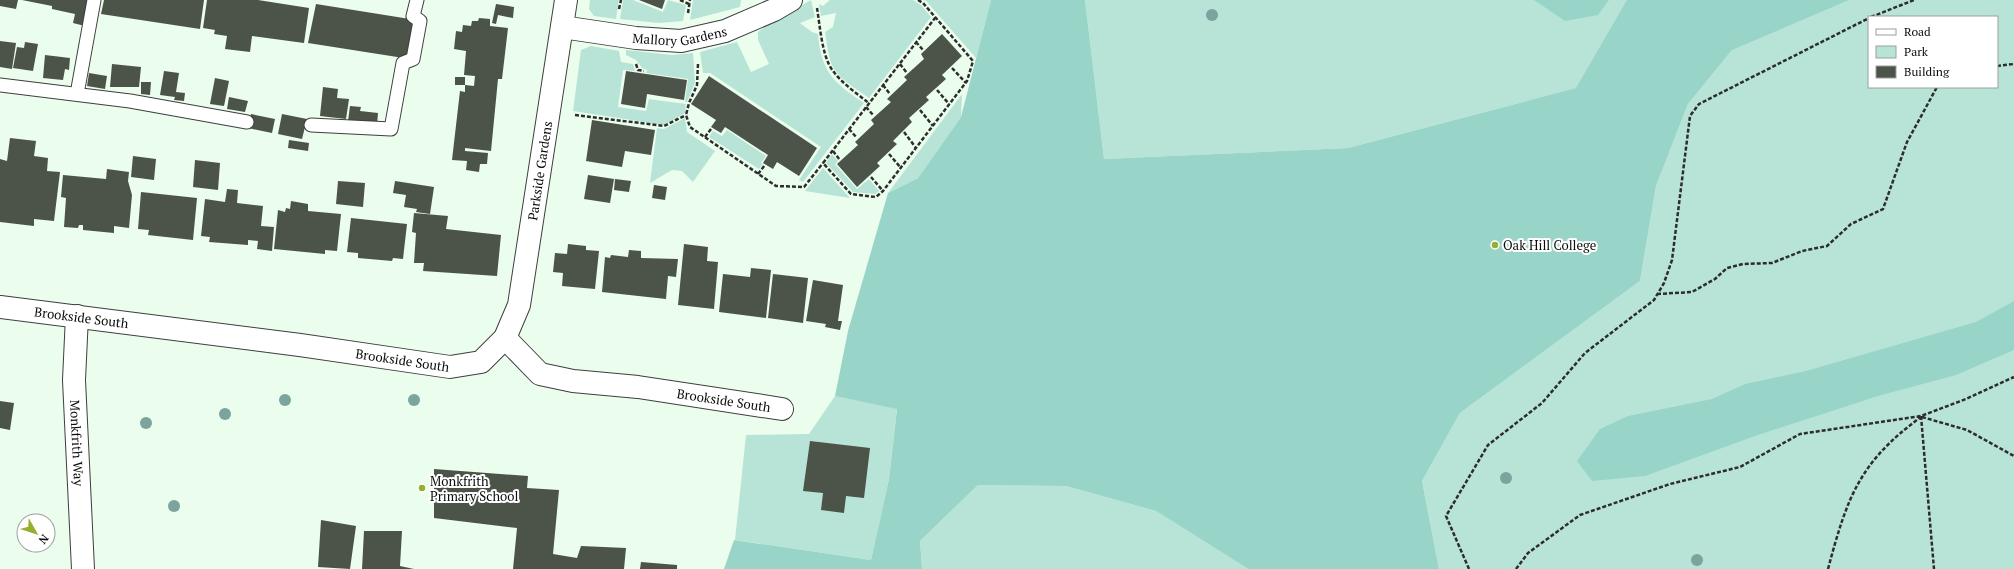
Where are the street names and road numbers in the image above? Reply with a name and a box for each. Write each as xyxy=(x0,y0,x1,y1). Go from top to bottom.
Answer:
street label: Mallory Gardens xyxy=(632,22,729,50)
street label: Parkside Gardens xyxy=(523,120,556,222)
street label: Brookside South xyxy=(33,302,130,332)
street label: Brookside South xyxy=(354,344,451,376)
street label: Brookside South xyxy=(676,384,772,416)
street label: Monkfrith Way xyxy=(66,399,88,487)

